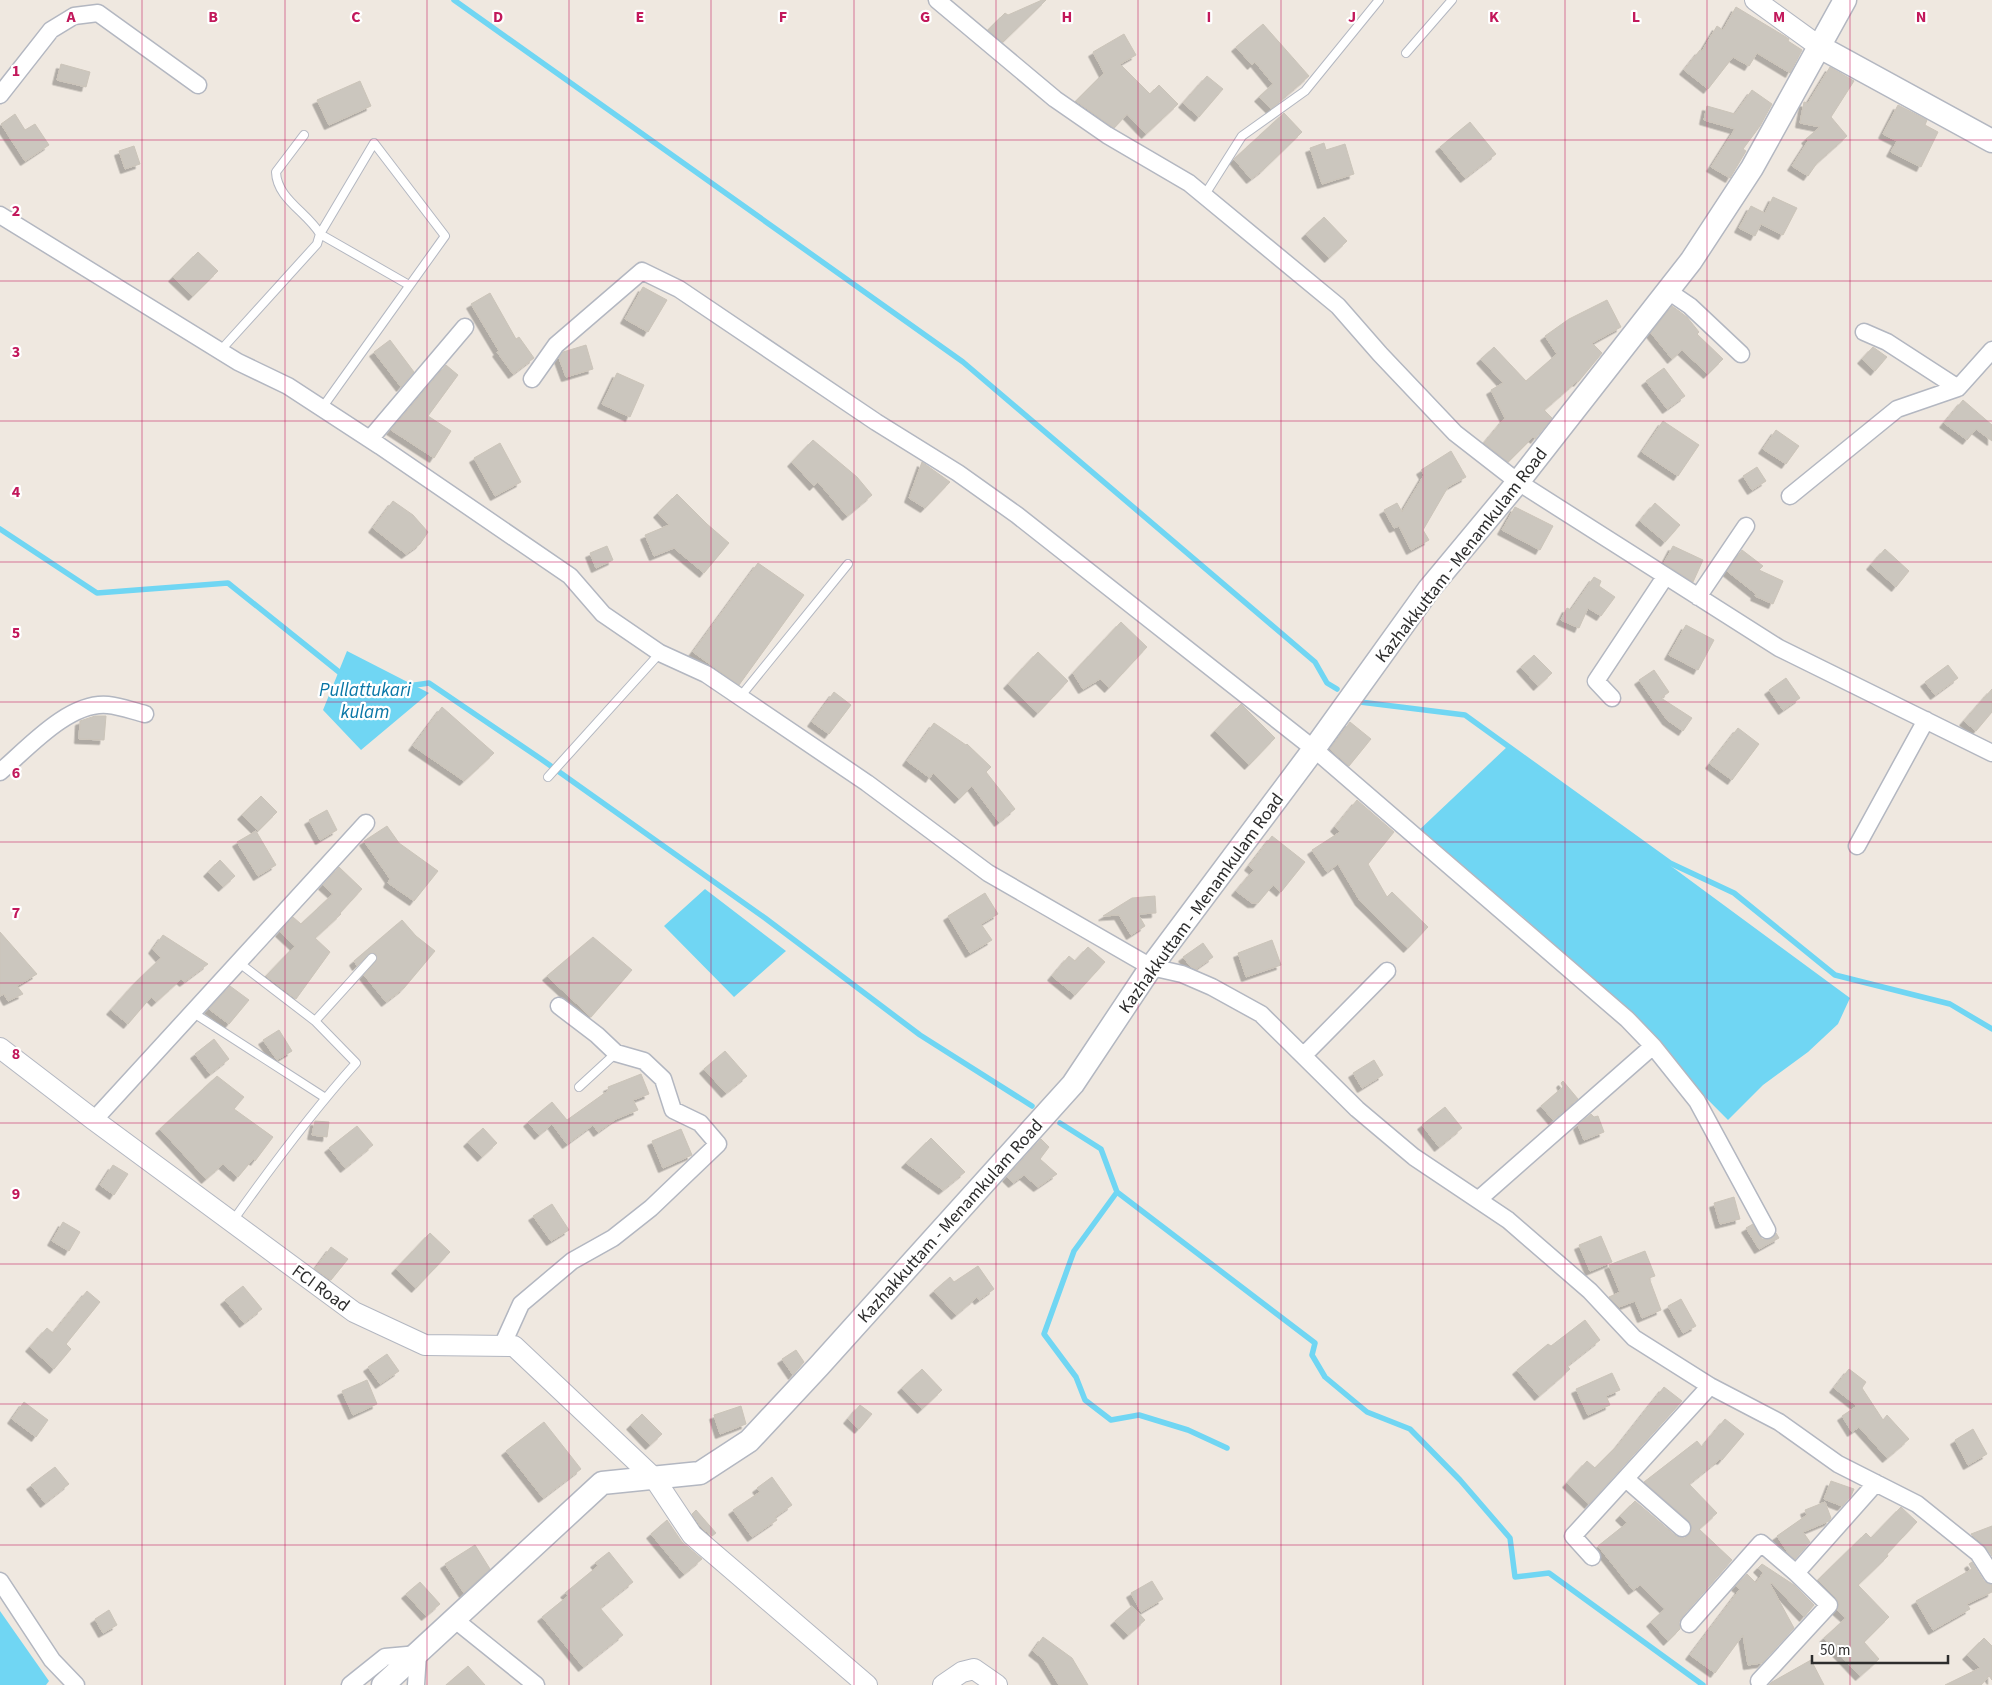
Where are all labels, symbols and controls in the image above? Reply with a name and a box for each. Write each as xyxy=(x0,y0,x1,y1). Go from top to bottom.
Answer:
text: A xyxy=(65,6,76,28)
text: B xyxy=(208,6,218,28)
text: C xyxy=(351,6,361,28)
text: D xyxy=(493,6,503,28)
text: E xyxy=(636,6,644,28)
text: F xyxy=(779,6,787,28)
text: G xyxy=(920,6,930,28)
text: H xyxy=(1062,6,1072,28)
text: I xyxy=(1207,6,1211,28)
text: J xyxy=(1348,6,1356,28)
text: K xyxy=(1489,6,1499,28)
text: L xyxy=(1632,6,1640,28)
text: M xyxy=(1773,6,1785,28)
text: N xyxy=(1916,6,1926,28)
text: 1 xyxy=(12,60,20,82)
text: 2 xyxy=(12,200,20,222)
text: 3 xyxy=(12,341,20,363)
street label: Kazhakkuttam - Menamkulam Road xyxy=(1369,443,1553,668)
text: 4 xyxy=(12,481,21,503)
text: 5 xyxy=(12,622,20,644)
water label: Pullattukari kulam xyxy=(319,677,411,726)
text: 6 xyxy=(12,762,20,784)
street label: Kazhakkuttam - Menamkulam Road xyxy=(1113,788,1290,1019)
text: 7 xyxy=(12,902,20,924)
text: 8 xyxy=(12,1043,20,1065)
street label: Kazhakkuttam - Menamkulam Road xyxy=(852,1114,1049,1329)
text: 9 xyxy=(12,1183,20,1205)
street label: FCI Road xyxy=(287,1259,355,1318)
scale bar xyxy=(1812,1632,1948,1664)
text: 50 m xyxy=(1820,1640,1850,1661)

